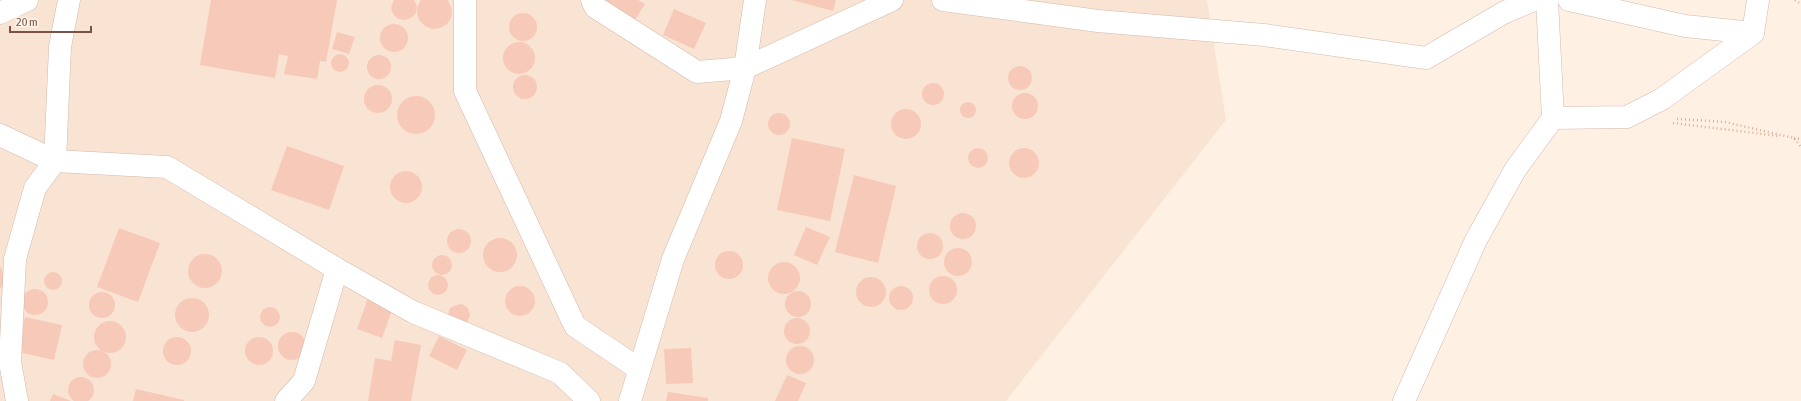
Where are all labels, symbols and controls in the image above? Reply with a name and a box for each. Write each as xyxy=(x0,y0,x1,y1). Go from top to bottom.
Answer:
scale bar xyxy=(10,8,91,34)
text: 20 m xyxy=(16,15,38,29)

